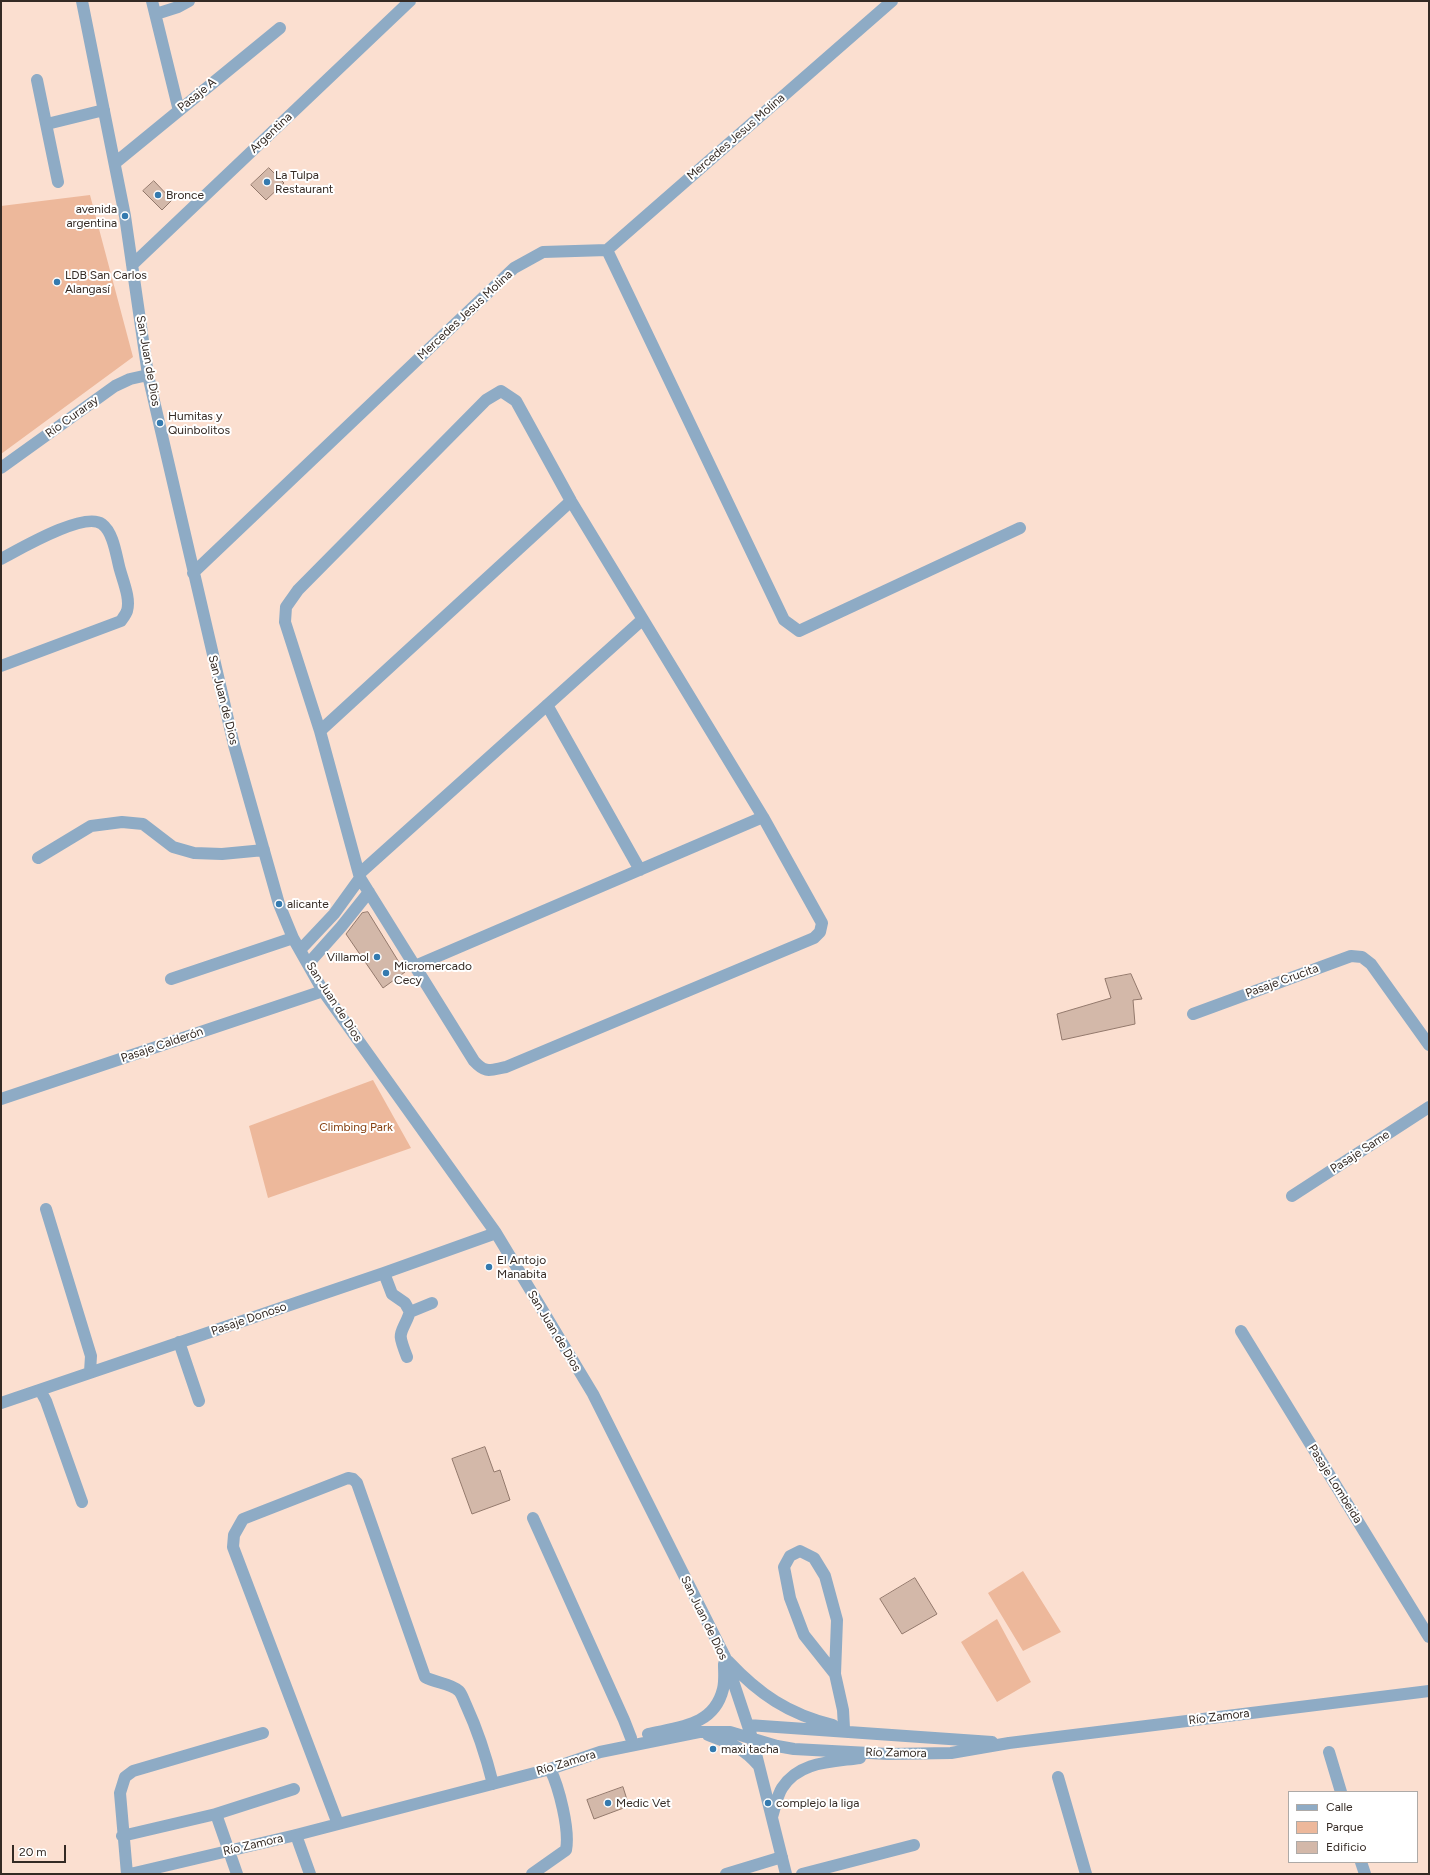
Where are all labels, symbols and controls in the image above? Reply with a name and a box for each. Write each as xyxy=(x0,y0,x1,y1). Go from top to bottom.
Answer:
street label: Pasaje A xyxy=(175,75,219,115)
street label: Mercedes Jesus Molina xyxy=(684,91,788,183)
street label: Argentina xyxy=(247,110,295,156)
place label: La Tulpa Restaurant xyxy=(275,168,333,196)
marker: La Tulpa Restaurant xyxy=(262,177,272,187)
place label: Bronce xyxy=(166,188,204,202)
marker: Bronce xyxy=(153,190,163,200)
place label: avenida argentina xyxy=(66,202,117,230)
marker: avenida argentina xyxy=(120,211,130,221)
street label: Mercedes Jesus Molina xyxy=(414,267,516,363)
place label: LDB San Carlos Alangasí xyxy=(65,268,147,296)
marker: LDB San Carlos Alangasí xyxy=(52,277,62,287)
street label: San Juan de Dios xyxy=(133,314,163,408)
street label: Río Curaray xyxy=(43,393,101,441)
place label: Humitas y Quinbolitos xyxy=(168,409,230,437)
marker: Humitas y Quinbolitos xyxy=(155,418,165,428)
street label: San Juan de Dios xyxy=(205,654,241,746)
place label: alicante xyxy=(287,897,329,911)
marker: alicante xyxy=(274,899,284,909)
place label: Villamol xyxy=(327,950,369,964)
marker: Villamol xyxy=(372,952,382,962)
place label: Micromercado Cecy xyxy=(394,959,472,987)
street label: San Juan de Dios xyxy=(303,960,365,1044)
street label: Pasaje Crucita xyxy=(1243,961,1321,1001)
marker: Micromercado Cecy xyxy=(381,968,391,978)
street label: Pasaje Calderón xyxy=(119,1024,205,1066)
park label: Climbing Park xyxy=(319,1120,393,1134)
street label: Pasaje Same xyxy=(1328,1128,1392,1176)
place label: El Antojo Manabita xyxy=(497,1253,547,1281)
marker: El Antojo Manabita xyxy=(484,1262,494,1272)
street label: San Juan de Dios xyxy=(524,1288,584,1374)
street label: Pasaje Donoso xyxy=(209,1299,289,1339)
street label: Pasaje Lombeida xyxy=(1305,1442,1365,1526)
street label: San Juan de Dios xyxy=(677,1574,731,1662)
street label: Río Zamora xyxy=(1188,1706,1250,1728)
place label: maxi tacha xyxy=(721,1742,779,1756)
marker: maxi tacha xyxy=(708,1744,718,1754)
street label: Río Zamora xyxy=(865,1745,927,1761)
street label: Río Zamora xyxy=(535,1747,597,1779)
legend xyxy=(1288,1791,1418,1863)
place label: Medic Vet xyxy=(616,1796,671,1810)
place label: complejo la liga xyxy=(776,1796,859,1810)
marker: Medic Vet xyxy=(603,1798,613,1808)
marker: complejo la liga xyxy=(763,1798,773,1808)
text: Calle xyxy=(1326,1800,1353,1814)
text: Parque xyxy=(1326,1820,1363,1834)
street label: Río Zamora xyxy=(221,1831,285,1859)
scale bar xyxy=(14,1837,68,1863)
text: Edificio xyxy=(1326,1840,1366,1854)
text: 20 m xyxy=(19,1845,47,1859)

